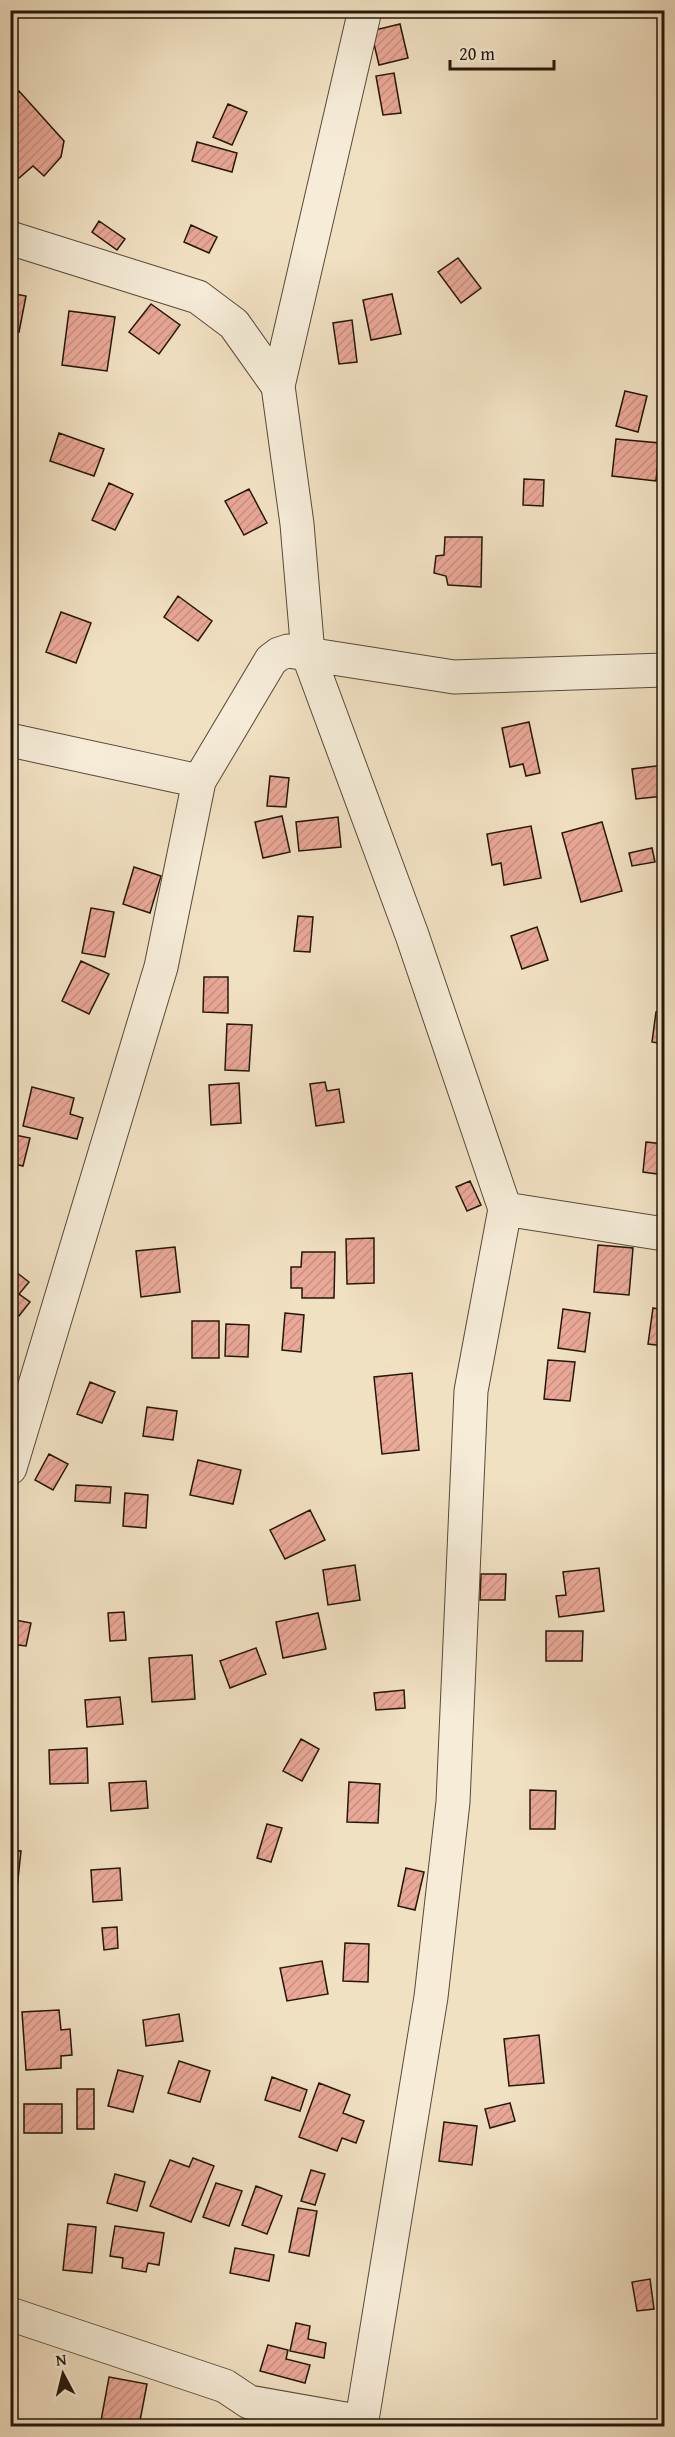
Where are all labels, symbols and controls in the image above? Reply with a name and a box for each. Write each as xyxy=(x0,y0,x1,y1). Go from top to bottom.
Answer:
scale bar xyxy=(450,33,554,71)
text: 20 m xyxy=(459,40,495,67)
north arrow xyxy=(33,2344,93,2404)
text: N xyxy=(54,2347,68,2372)

